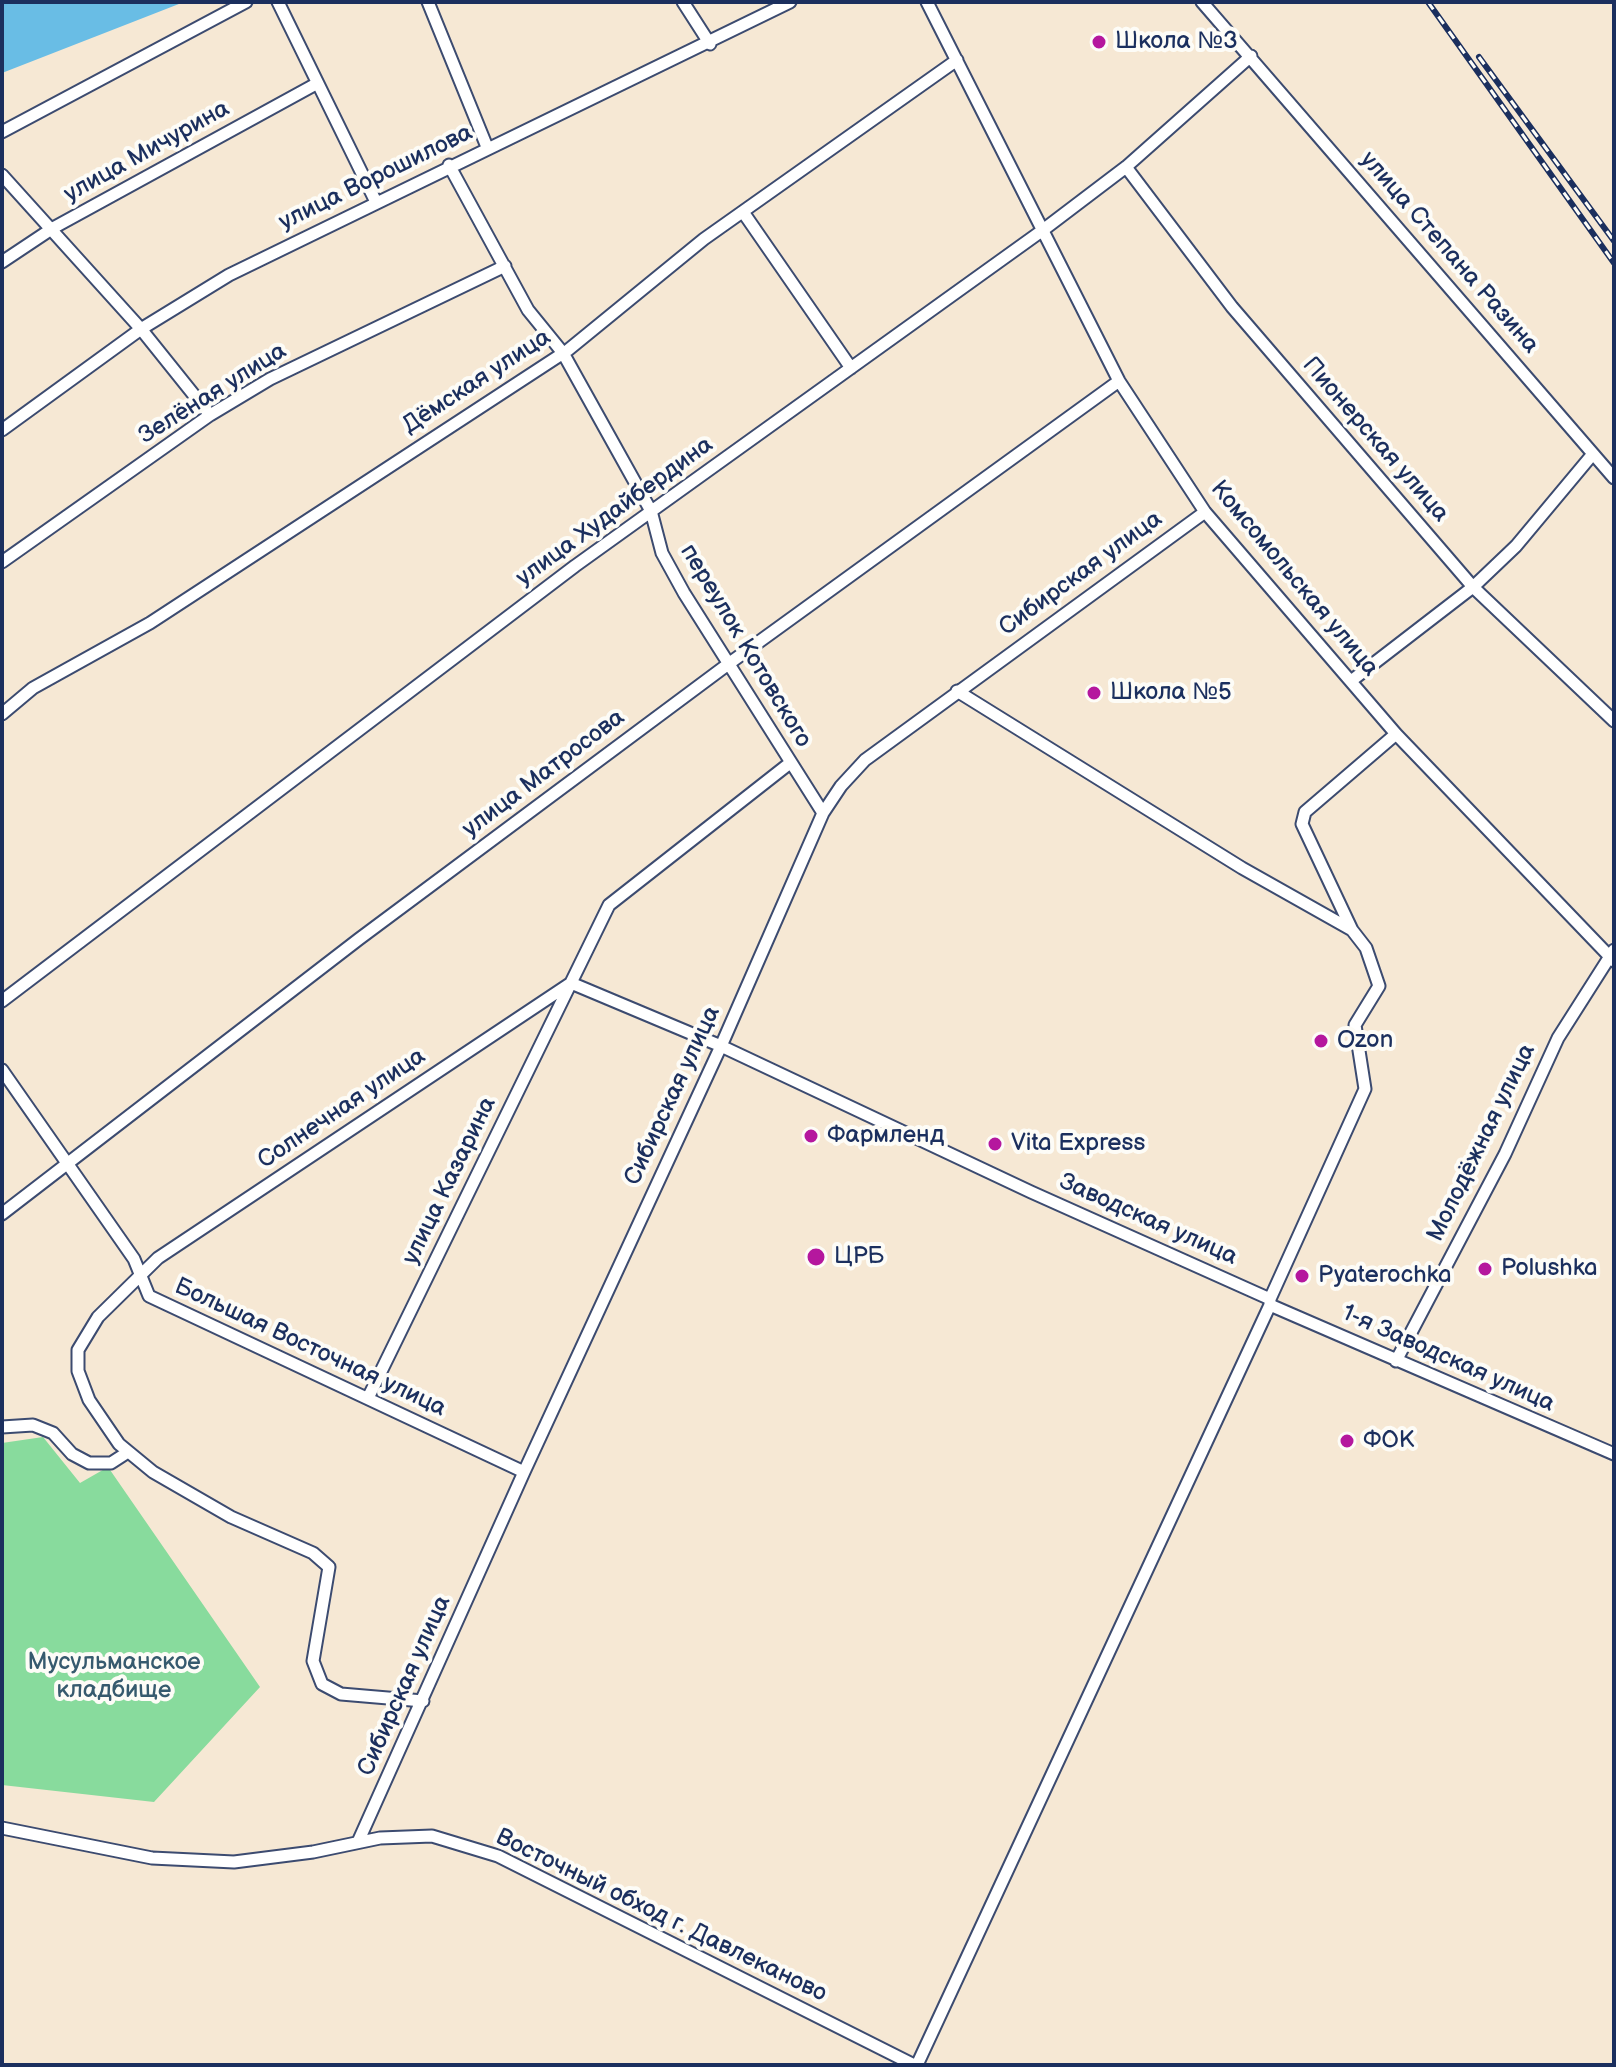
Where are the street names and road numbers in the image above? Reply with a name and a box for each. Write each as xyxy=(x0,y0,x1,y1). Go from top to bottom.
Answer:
street label: улица Мичурина xyxy=(59,95,235,209)
street label: улица Ворошилова xyxy=(275,119,477,237)
street label: улица Степана Разина xyxy=(1353,146,1545,360)
street label: Дёмская улица xyxy=(398,323,556,441)
street label: Зелёная улица xyxy=(134,337,292,451)
street label: Пионерская улица xyxy=(1296,352,1454,528)
street label: улица Худайбердина xyxy=(511,431,719,593)
street label: Комсомольская улица xyxy=(1204,475,1384,683)
street label: Сибирская улица xyxy=(994,505,1168,643)
street label: переулок Котовского xyxy=(673,539,817,753)
street label: улица Матросова xyxy=(457,704,631,844)
street label: Сибирская улица xyxy=(619,1002,727,1190)
street label: Молодёжная улица xyxy=(1422,1039,1542,1247)
street label: Солнечная улица xyxy=(253,1042,431,1176)
street label: улица Казарина xyxy=(397,1092,503,1270)
street label: Заводская улица xyxy=(1055,1168,1241,1272)
street label: Большая Восточная улица xyxy=(170,1272,450,1424)
street label: 1-я Заводская улица xyxy=(1337,1299,1559,1419)
street label: Сибирская улица xyxy=(352,1591,458,1781)
street label: Восточный обход г. Давлеканово xyxy=(491,1823,831,2009)

